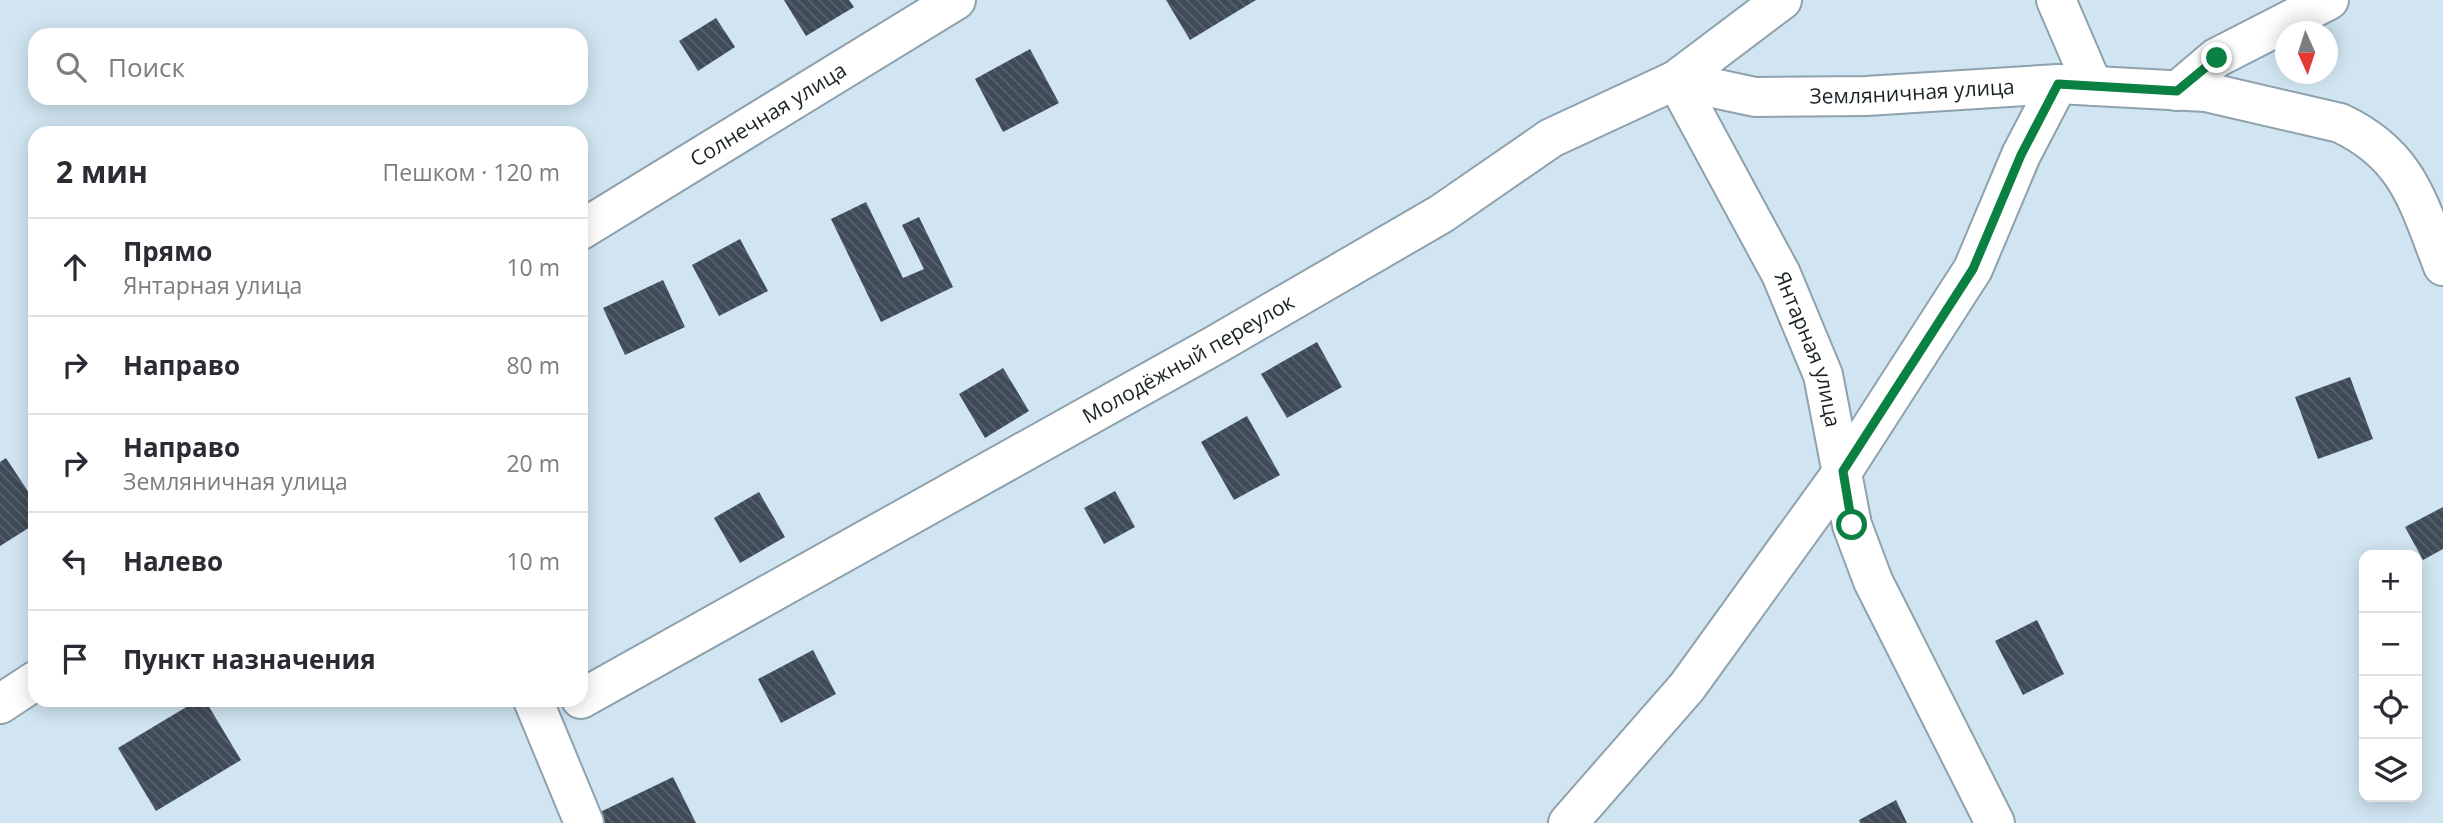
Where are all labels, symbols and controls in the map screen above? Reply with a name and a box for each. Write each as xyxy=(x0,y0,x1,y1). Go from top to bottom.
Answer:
north arrow xyxy=(2275,21,2338,84)
search box xyxy=(28,28,588,105)
route end xyxy=(2201,42,2232,73)
icon: search xyxy=(52,48,90,86)
text: Поиск xyxy=(108,49,185,85)
street label: Солнечная улица xyxy=(685,56,851,173)
street label: Земляничная улица xyxy=(1809,72,2015,110)
text: 2 мин xyxy=(56,151,148,192)
text: Пешком · 120 m xyxy=(383,156,560,188)
text: Прямо xyxy=(123,233,212,269)
icon: ahead xyxy=(56,248,94,286)
text: 10 m xyxy=(506,251,560,283)
street label: Янтарная улица xyxy=(1768,267,1848,429)
text: Янтарная улица xyxy=(123,269,302,301)
street label: Молодёжный переулок xyxy=(1077,287,1299,429)
icon: right xyxy=(56,346,94,384)
text: Направо xyxy=(123,347,240,383)
text: 80 m xyxy=(506,349,560,381)
text: Направо xyxy=(123,429,240,465)
icon: right xyxy=(56,444,94,482)
text: 20 m xyxy=(506,447,560,479)
text: Земляничная улица xyxy=(123,465,348,497)
route start xyxy=(1836,509,1867,540)
icon: left xyxy=(56,542,94,580)
text: Налево xyxy=(123,543,223,579)
text: 10 m xyxy=(506,545,560,577)
map controls xyxy=(2359,550,2422,802)
button: + xyxy=(2359,550,2422,613)
button: − xyxy=(2359,613,2422,676)
icon: arrive xyxy=(56,640,94,678)
text: Пункт назначения xyxy=(123,641,376,677)
button: locate xyxy=(2359,676,2422,739)
button: layers xyxy=(2359,739,2422,802)

